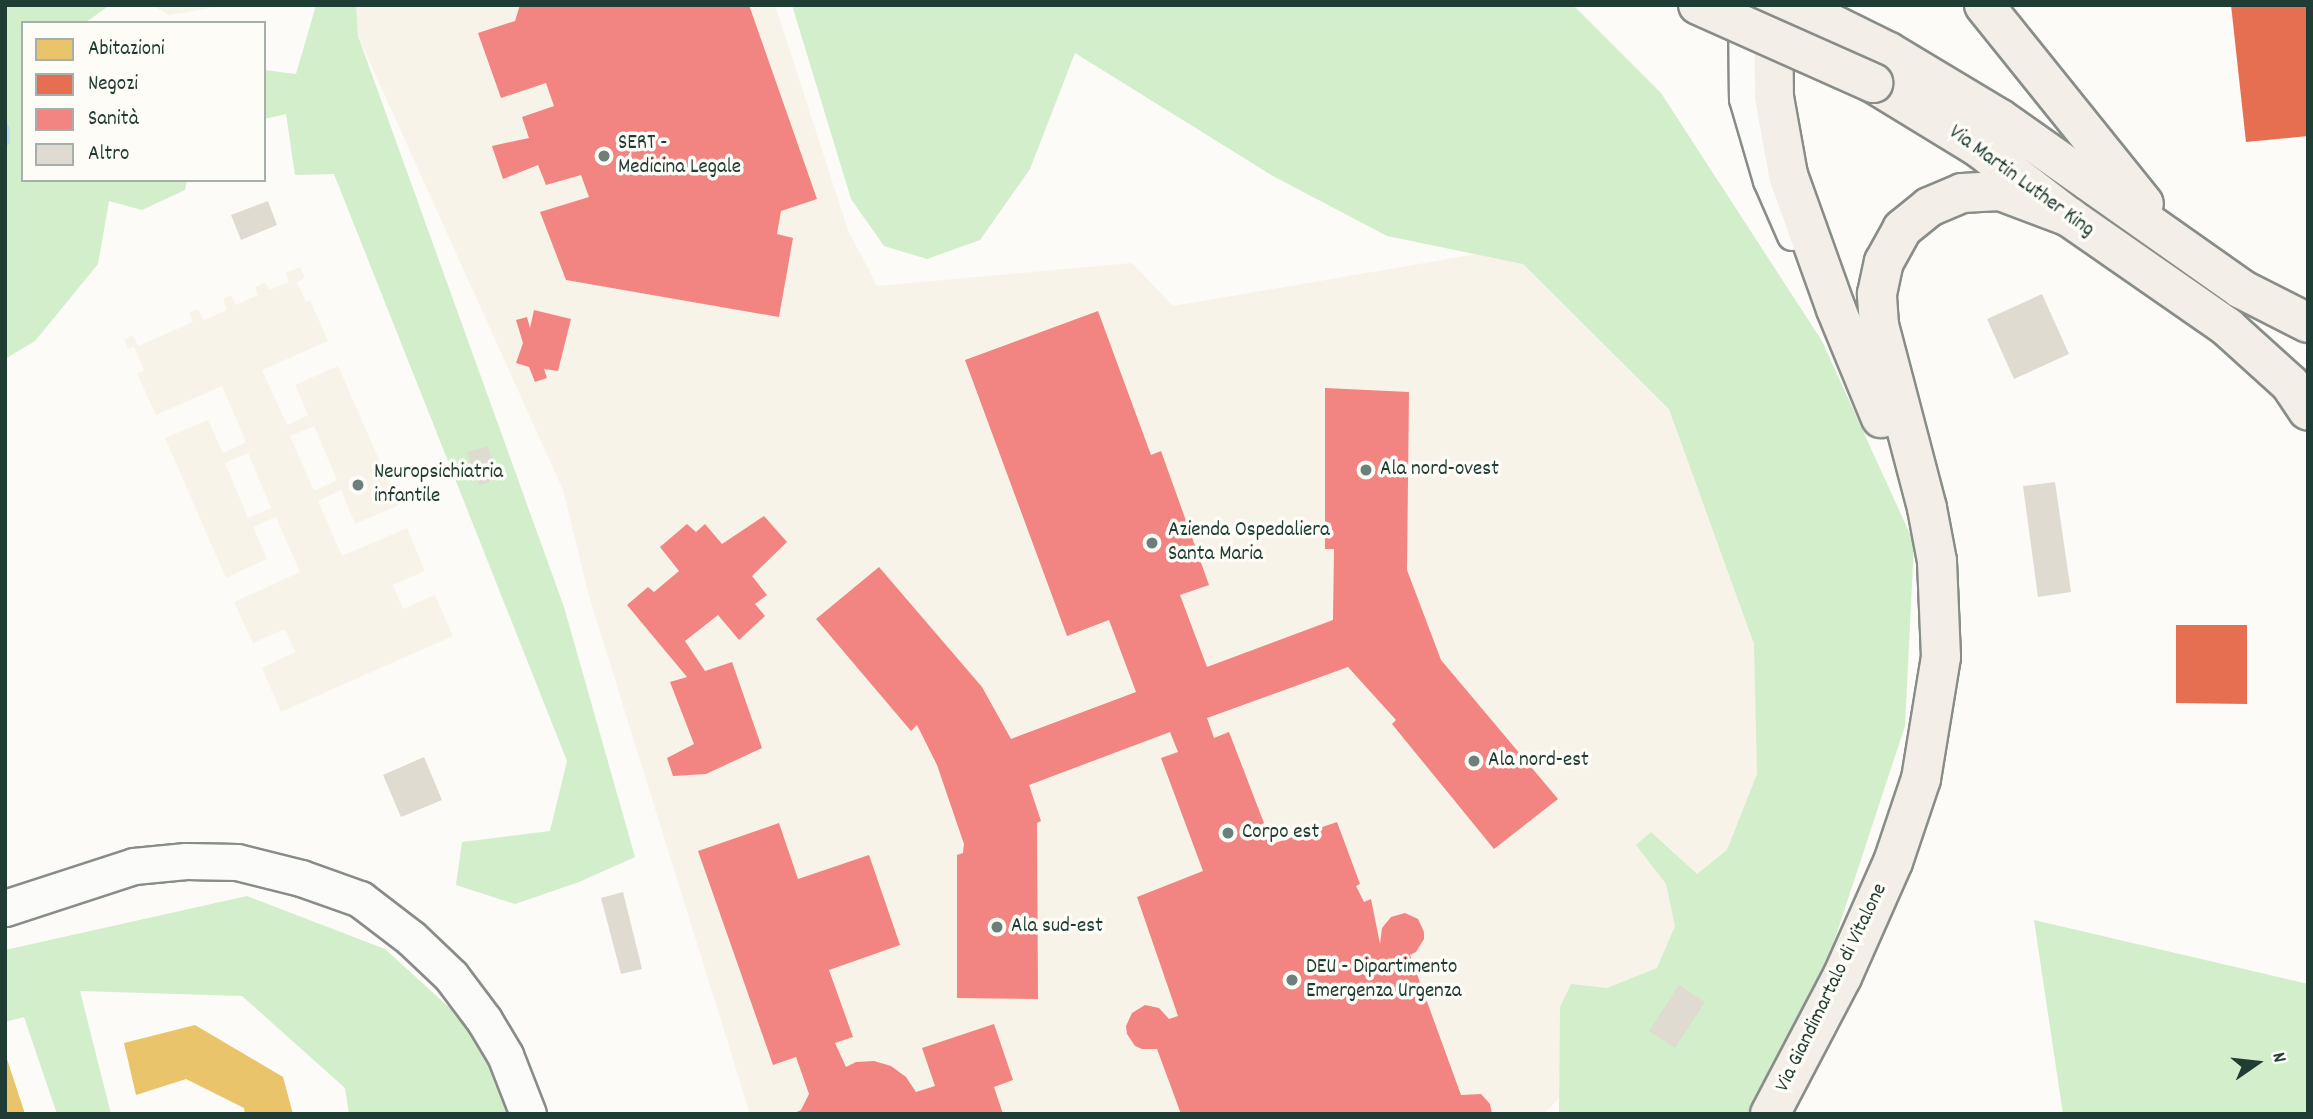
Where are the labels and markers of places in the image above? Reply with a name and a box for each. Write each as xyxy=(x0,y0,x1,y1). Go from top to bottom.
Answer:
place label: SERT - Medicina Legale xyxy=(618,131,741,181)
marker: SERT - Medicina Legale xyxy=(596,148,612,164)
place label: Ala nord-ovest xyxy=(1380,457,1499,483)
place label: Neuropsichiatria infantile xyxy=(374,460,503,510)
marker: Ala nord-ovest xyxy=(1358,462,1374,478)
marker: Neuropsichiatria infantile xyxy=(348,475,368,495)
place label: Azienda Ospedaliera Santa Maria xyxy=(1168,518,1330,568)
marker: Azienda Ospedaliera Santa Maria xyxy=(1142,533,1162,553)
place label: Ala nord-est xyxy=(1488,748,1589,774)
marker: Ala nord-est xyxy=(1466,753,1482,769)
place label: Corpo est xyxy=(1242,820,1319,846)
marker: Corpo est xyxy=(1220,825,1236,841)
place label: Ala sud-est xyxy=(1011,914,1103,940)
marker: Ala sud-est xyxy=(989,919,1005,935)
place label: DEU - Dipartimento Emergenza Urgenza xyxy=(1306,955,1462,1005)
marker: DEU - Dipartimento Emergenza Urgenza xyxy=(1284,972,1300,988)

